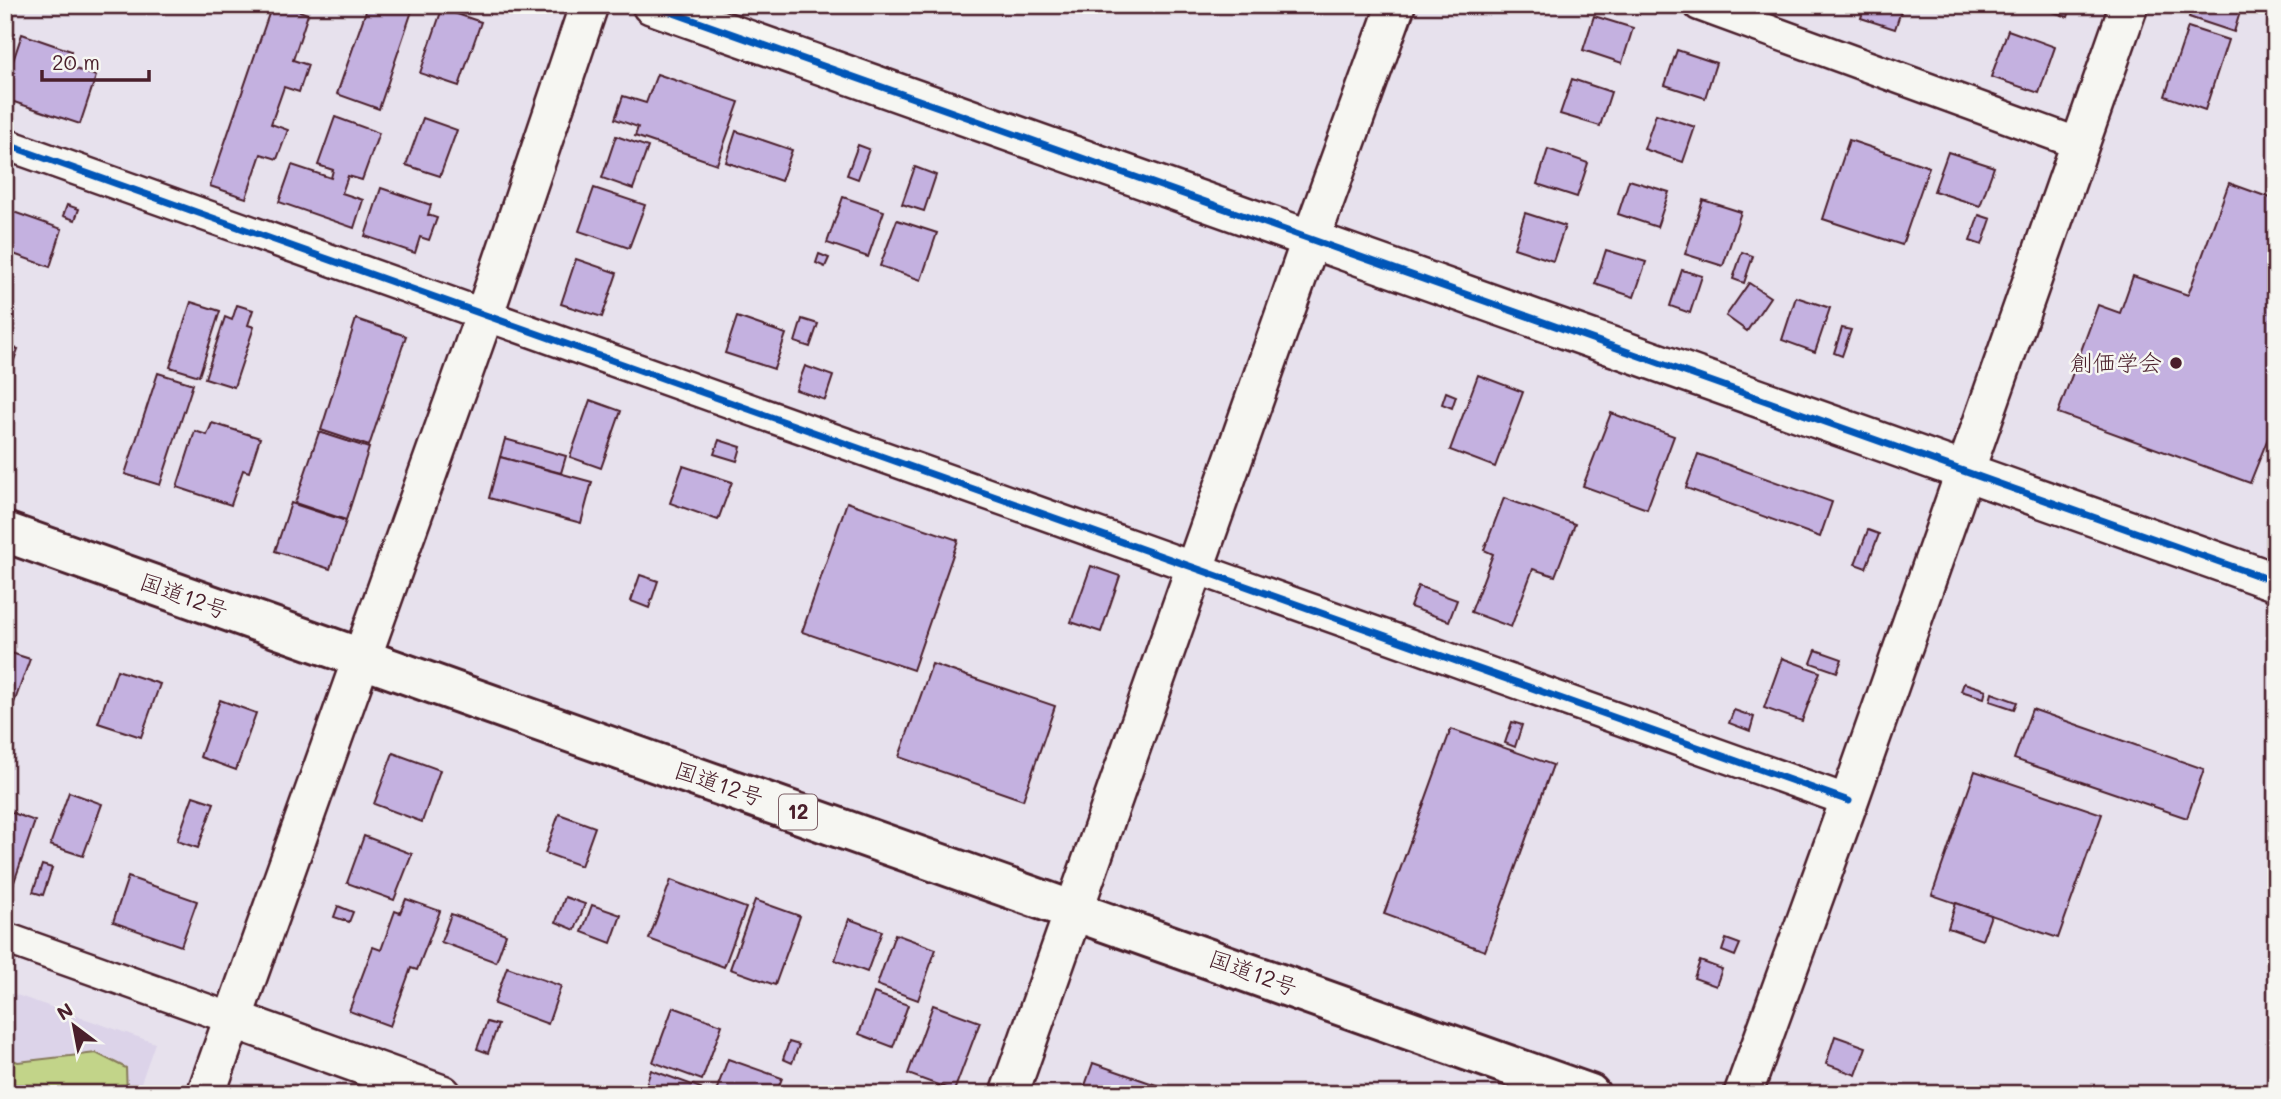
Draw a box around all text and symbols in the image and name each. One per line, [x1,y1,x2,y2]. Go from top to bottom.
scale bar [42,38,149,82]
text: 20 m [52,48,100,75]
place label: 創価学会 [2070,347,2162,377]
marker: 創価学会 [2168,355,2184,371]
street label: 国道12号 [136,565,233,625]
street label: 国道12号 [671,754,768,812]
road number: 12 [779,794,817,830]
street label: 国道12号 [1205,942,1302,1002]
north arrow [38,990,108,1060]
text: N [52,997,77,1026]

